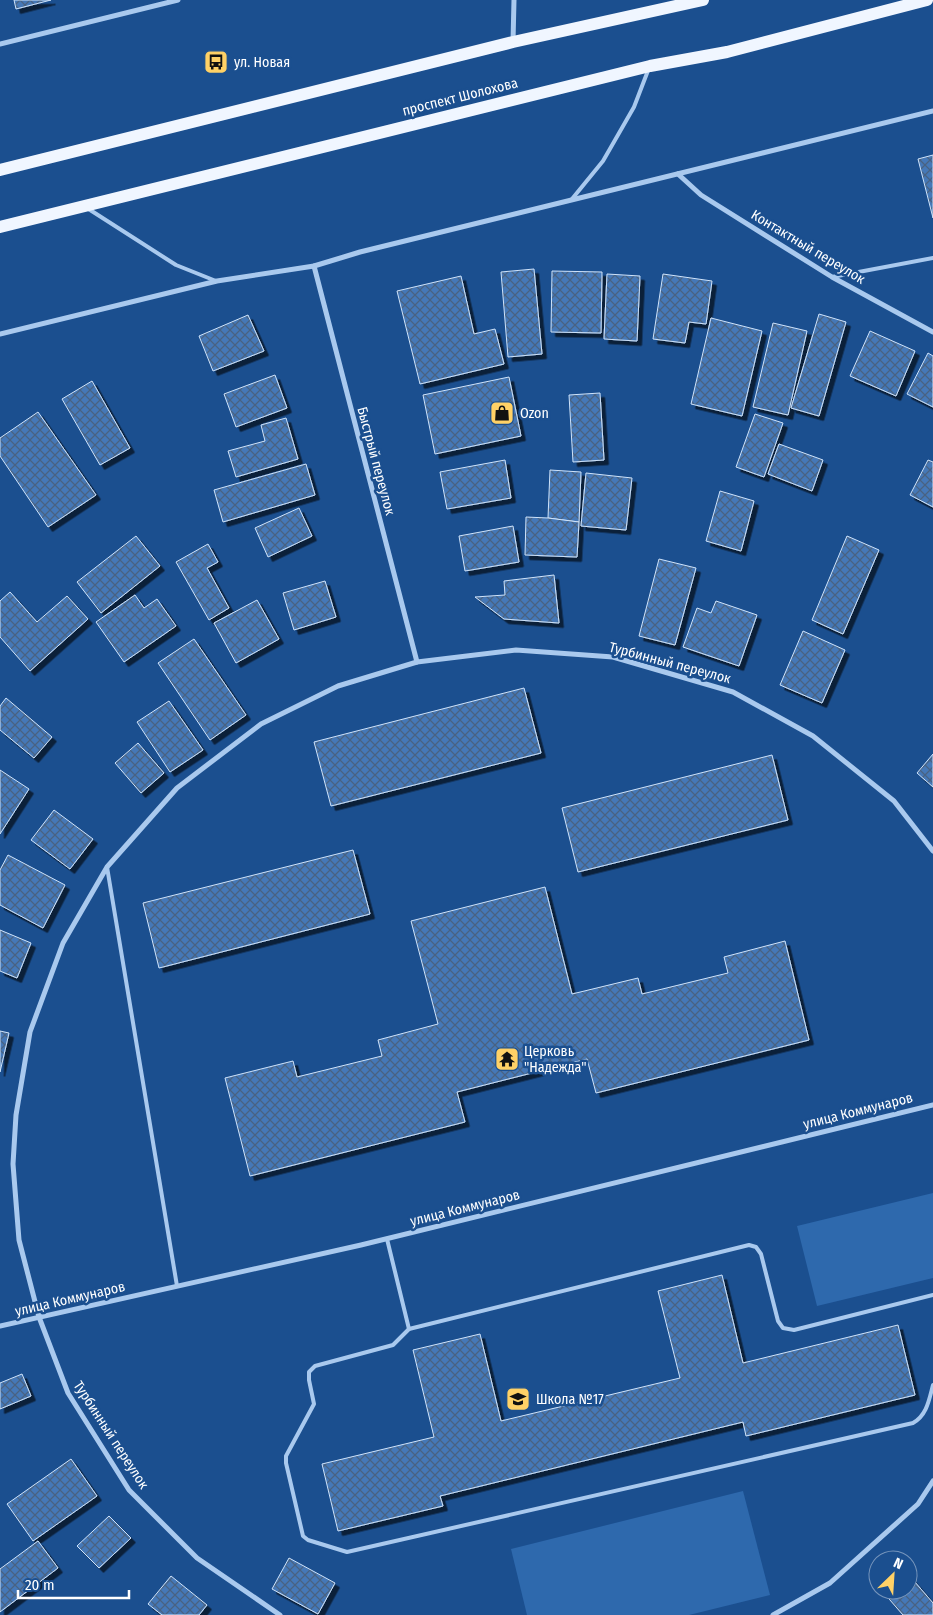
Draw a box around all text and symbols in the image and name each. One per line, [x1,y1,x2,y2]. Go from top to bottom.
bus stop icon: ул. Новая [203,49,229,75]
place label: ул. Новая [234,54,290,71]
street label: проспект Шолохова [400,74,520,120]
street label: Контактный переулок [748,206,868,288]
shop icon: Ozon [489,400,515,426]
street label: Быстрый переулок [353,405,399,518]
place label: Ozon [520,405,549,422]
street label: Турбинный переулок [607,639,733,688]
place label: Церковь "Надежда" [524,1043,586,1076]
temple icon: Церковь "Надежда" [494,1046,520,1072]
street label: улица Коммунаров [801,1089,915,1133]
street label: улица Коммунаров [408,1186,522,1230]
street label: улица Коммунаров [13,1278,127,1320]
street label: Турбинный переулок [70,1378,152,1493]
school or university icon: Школа №17 [505,1386,531,1412]
place label: Школа №17 [536,1391,604,1408]
north arrow [868,1550,918,1600]
text: N [891,1554,906,1573]
scale bar [18,1568,129,1600]
text: 20 m [25,1576,55,1594]

